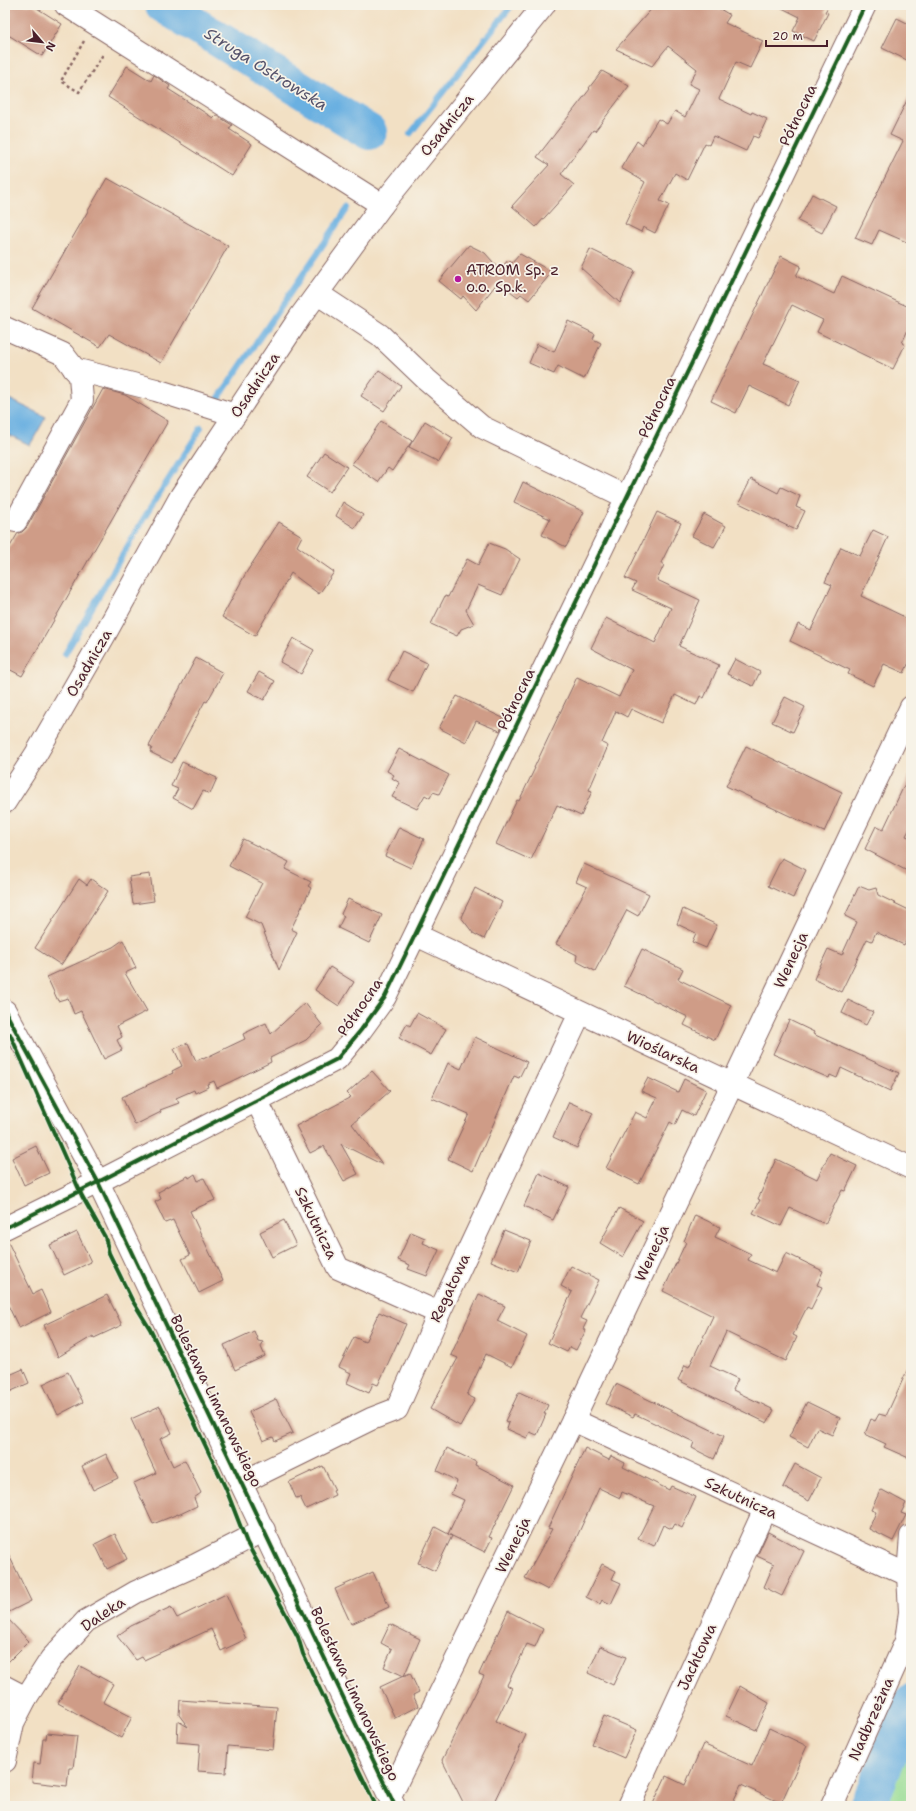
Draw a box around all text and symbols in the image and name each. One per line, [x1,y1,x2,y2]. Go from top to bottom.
north arrow [22,22,62,62]
scale bar [766,22,827,48]
water label: Struga Ostrowska [201,23,331,115]
text: 20 m [772,28,803,44]
text: N [42,39,59,54]
street label: Północna [774,80,822,149]
street label: Osadnicza [416,89,479,160]
place label: ATROM Sp. z o.o. Sp.k. [466,260,559,297]
marker: ATROM Sp. z o.o. Sp.k. [453,274,463,284]
street label: Osadnicza [226,348,285,422]
street label: Północna [633,372,681,441]
street label: Osadnicza [62,625,117,700]
street label: Północna [492,664,540,733]
street label: Wenecja [769,928,813,992]
street label: Północna [333,973,388,1040]
street label: Wioślarska [623,1026,704,1078]
street label: Szkutnicza [290,1184,342,1263]
street label: Wenecja [630,1221,674,1285]
street label: Regatowa [425,1250,475,1326]
street label: Bolesława Limanowskiego [165,1311,267,1491]
street label: Szkutnicza [701,1472,781,1524]
street label: Wenecja [491,1513,535,1576]
street label: Daleka [77,1592,130,1636]
street label: Bolesława Limanowskiego [306,1604,404,1784]
street label: Jachtowa [673,1620,721,1694]
street label: Nadbrzeżna [844,1674,899,1764]

